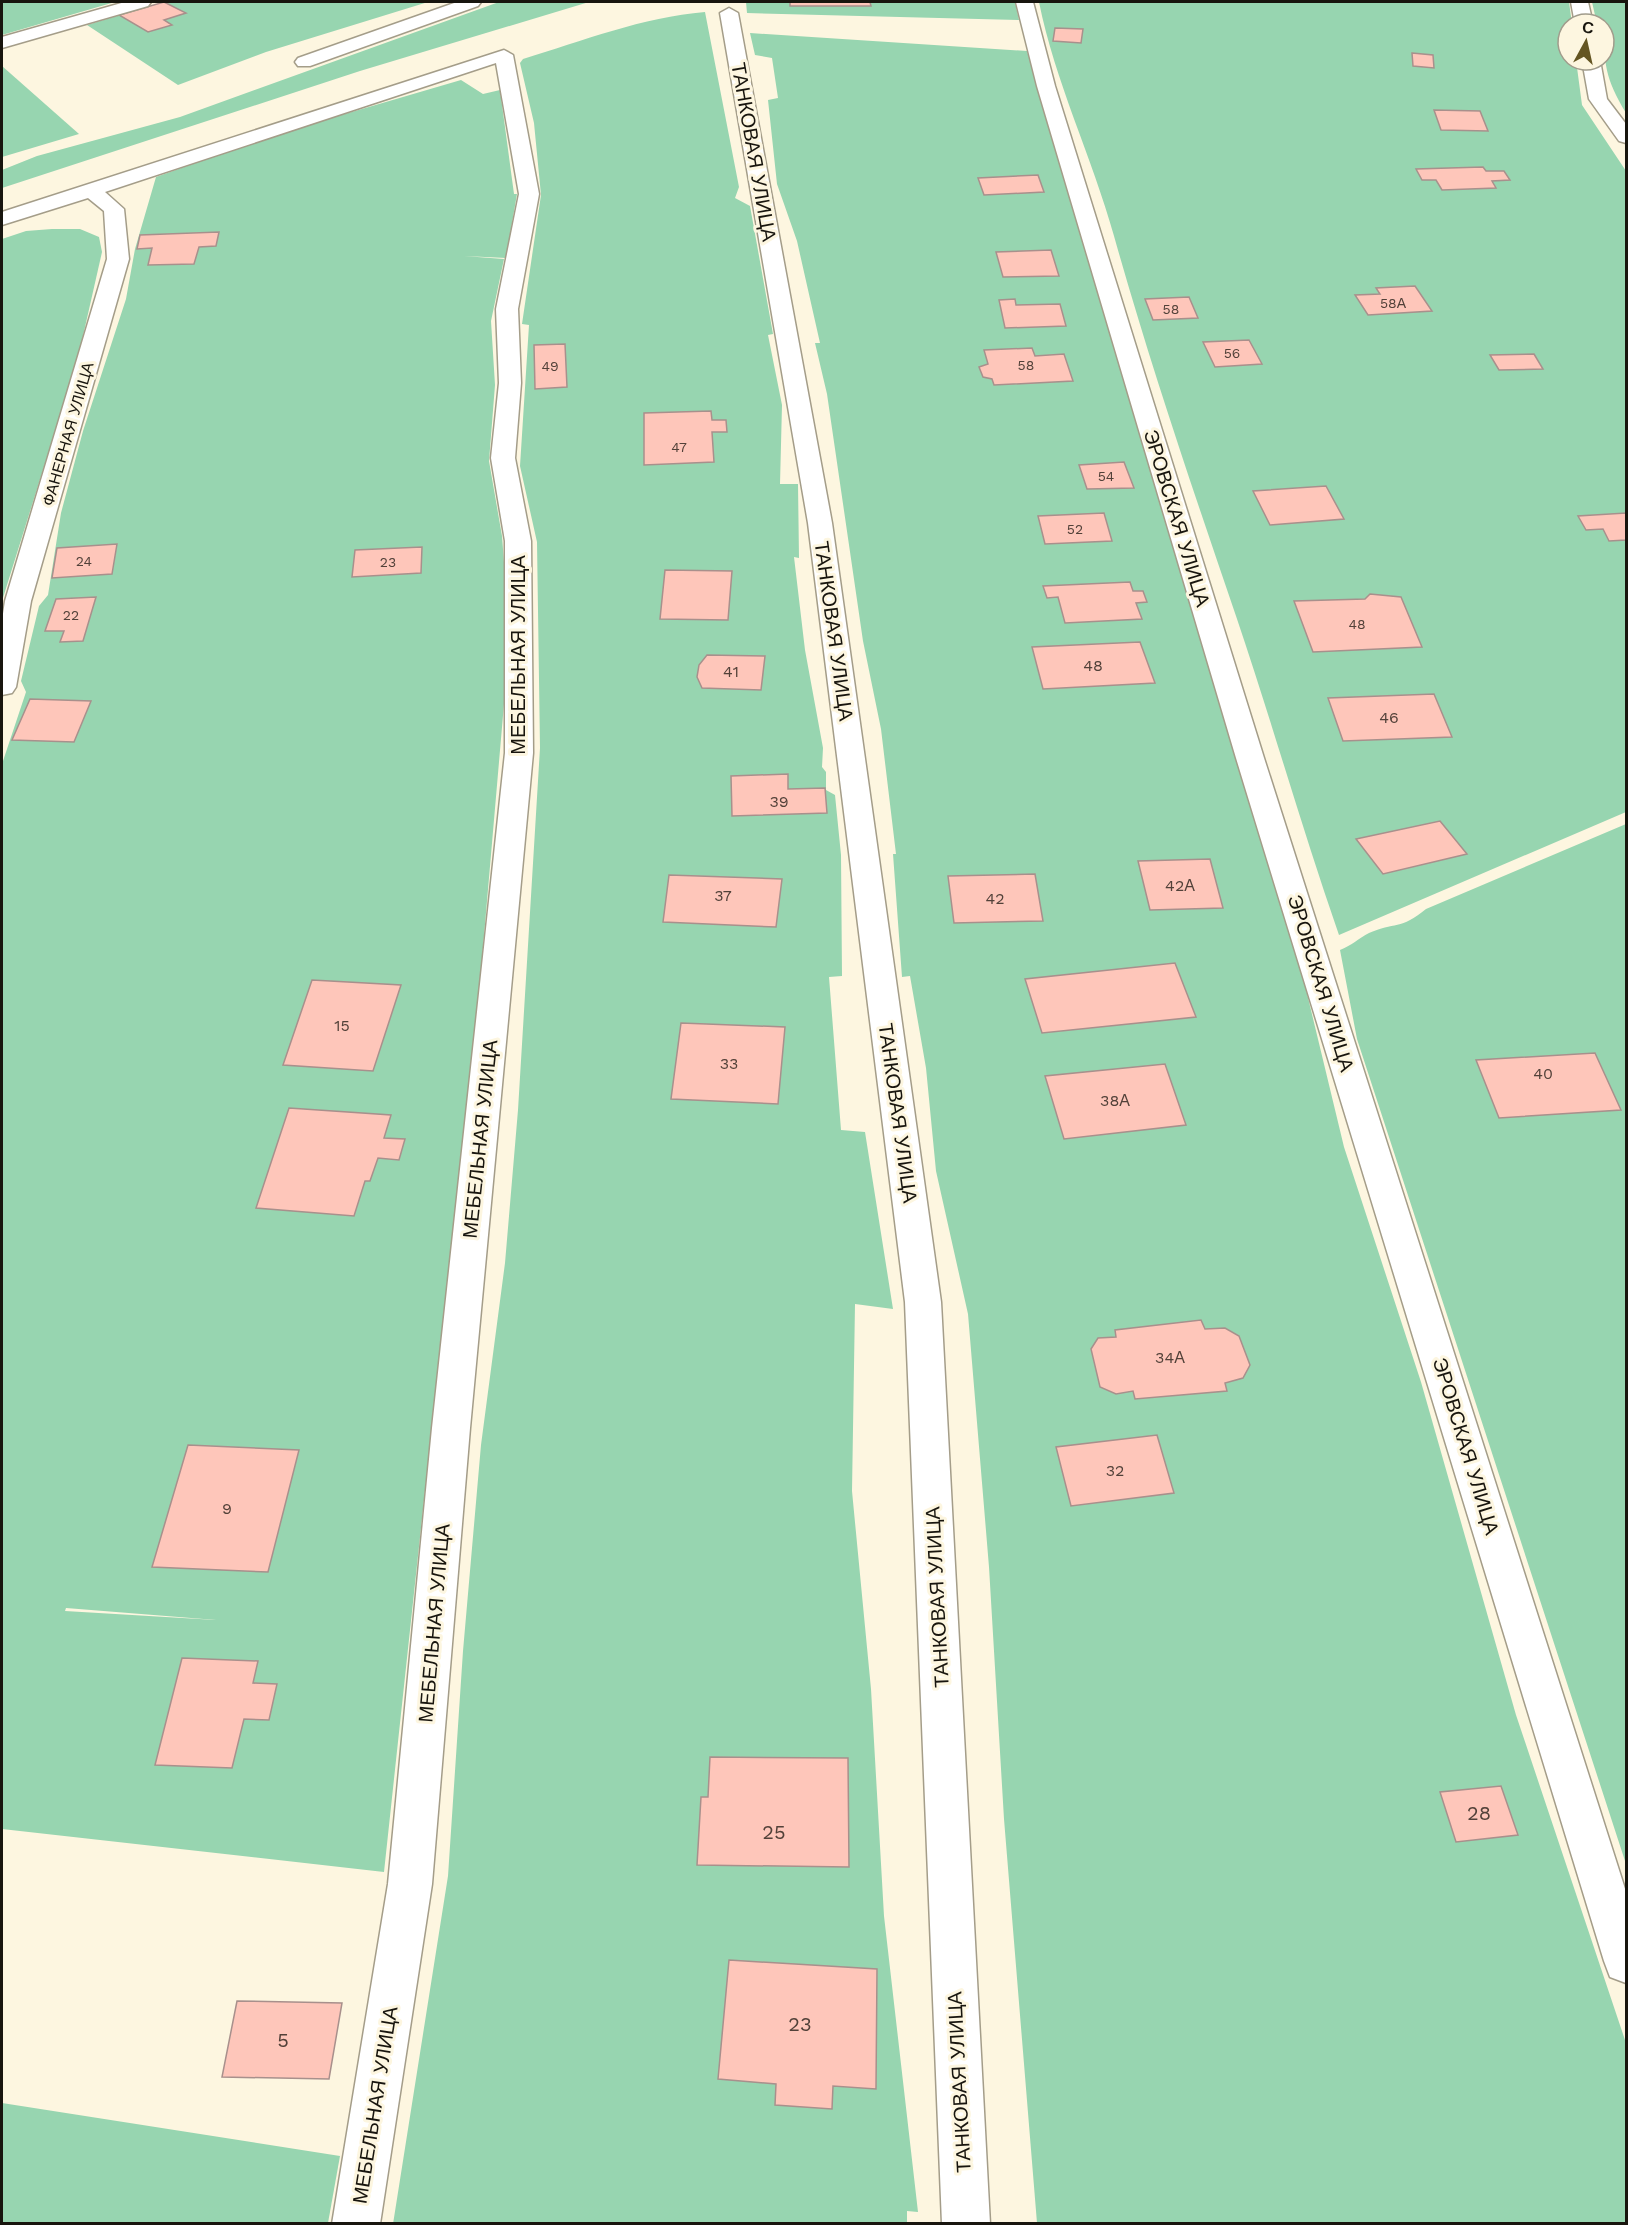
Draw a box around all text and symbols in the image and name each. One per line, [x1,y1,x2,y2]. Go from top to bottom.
north arrow [1556,12,1616,72]
text: С [1581,17,1595,38]
street label: ТАНКОВАЯ УЛИЦА [726,61,782,244]
house number: 58А [1380,295,1407,311]
house number: 58 [1163,301,1179,317]
house number: 56 [1224,345,1240,361]
house number: 58 [1018,357,1034,373]
house number: 49 [541,358,559,374]
street label: ФАНЕРНАЯ УЛИЦА [38,360,98,508]
street label: ЭРОВСКАЯ УЛИЦА [1139,427,1216,610]
house number: 47 [671,439,687,455]
house number: 54 [1098,468,1114,484]
house number: 52 [1067,521,1083,537]
street label: ТАНКОВАЯ УЛИЦА [810,540,859,723]
house number: 24 [76,553,92,569]
house number: 23 [380,554,396,570]
street label: МЕБЕЛЬНАЯ УЛИЦА [506,555,530,755]
house number: 22 [63,607,79,623]
house number: 48 [1348,616,1366,632]
house number: 48 [1083,656,1103,675]
house number: 41 [723,662,739,681]
house number: 46 [1379,708,1399,727]
house number: 39 [769,792,789,811]
house number: 42А [1165,876,1195,895]
house number: 37 [714,886,732,905]
house number: 42 [985,889,1005,908]
street label: ЭРОВСКАЯ УЛИЦА [1283,892,1360,1075]
house number: 15 [334,1016,350,1035]
street label: ТАНКОВАЯ УЛИЦА [874,1022,923,1205]
street label: МЕБЕЛЬНАЯ УЛИЦА [458,1038,502,1239]
house number: 33 [720,1054,738,1073]
house number: 40 [1533,1064,1553,1083]
house number: 38А [1100,1091,1130,1110]
house number: 34А [1155,1348,1185,1367]
street label: ЭРОВСКАЯ УЛИЦА [1428,1355,1505,1538]
house number: 32 [1106,1461,1124,1480]
house number: 9 [222,1499,232,1518]
street label: ТАНКОВАЯ УЛИЦА [920,1505,954,1688]
street label: МЕБЕЛЬНАЯ УЛИЦА [413,1522,455,1723]
house number: 28 [1467,1801,1491,1825]
house number: 25 [762,1820,786,1844]
street label: ТАНКОВАЯ УЛИЦА [942,1990,976,2173]
street label: МЕБЕЛЬНАЯ УЛИЦА [348,2004,403,2205]
house number: 23 [788,2012,812,2036]
house number: 5 [277,2028,289,2052]

